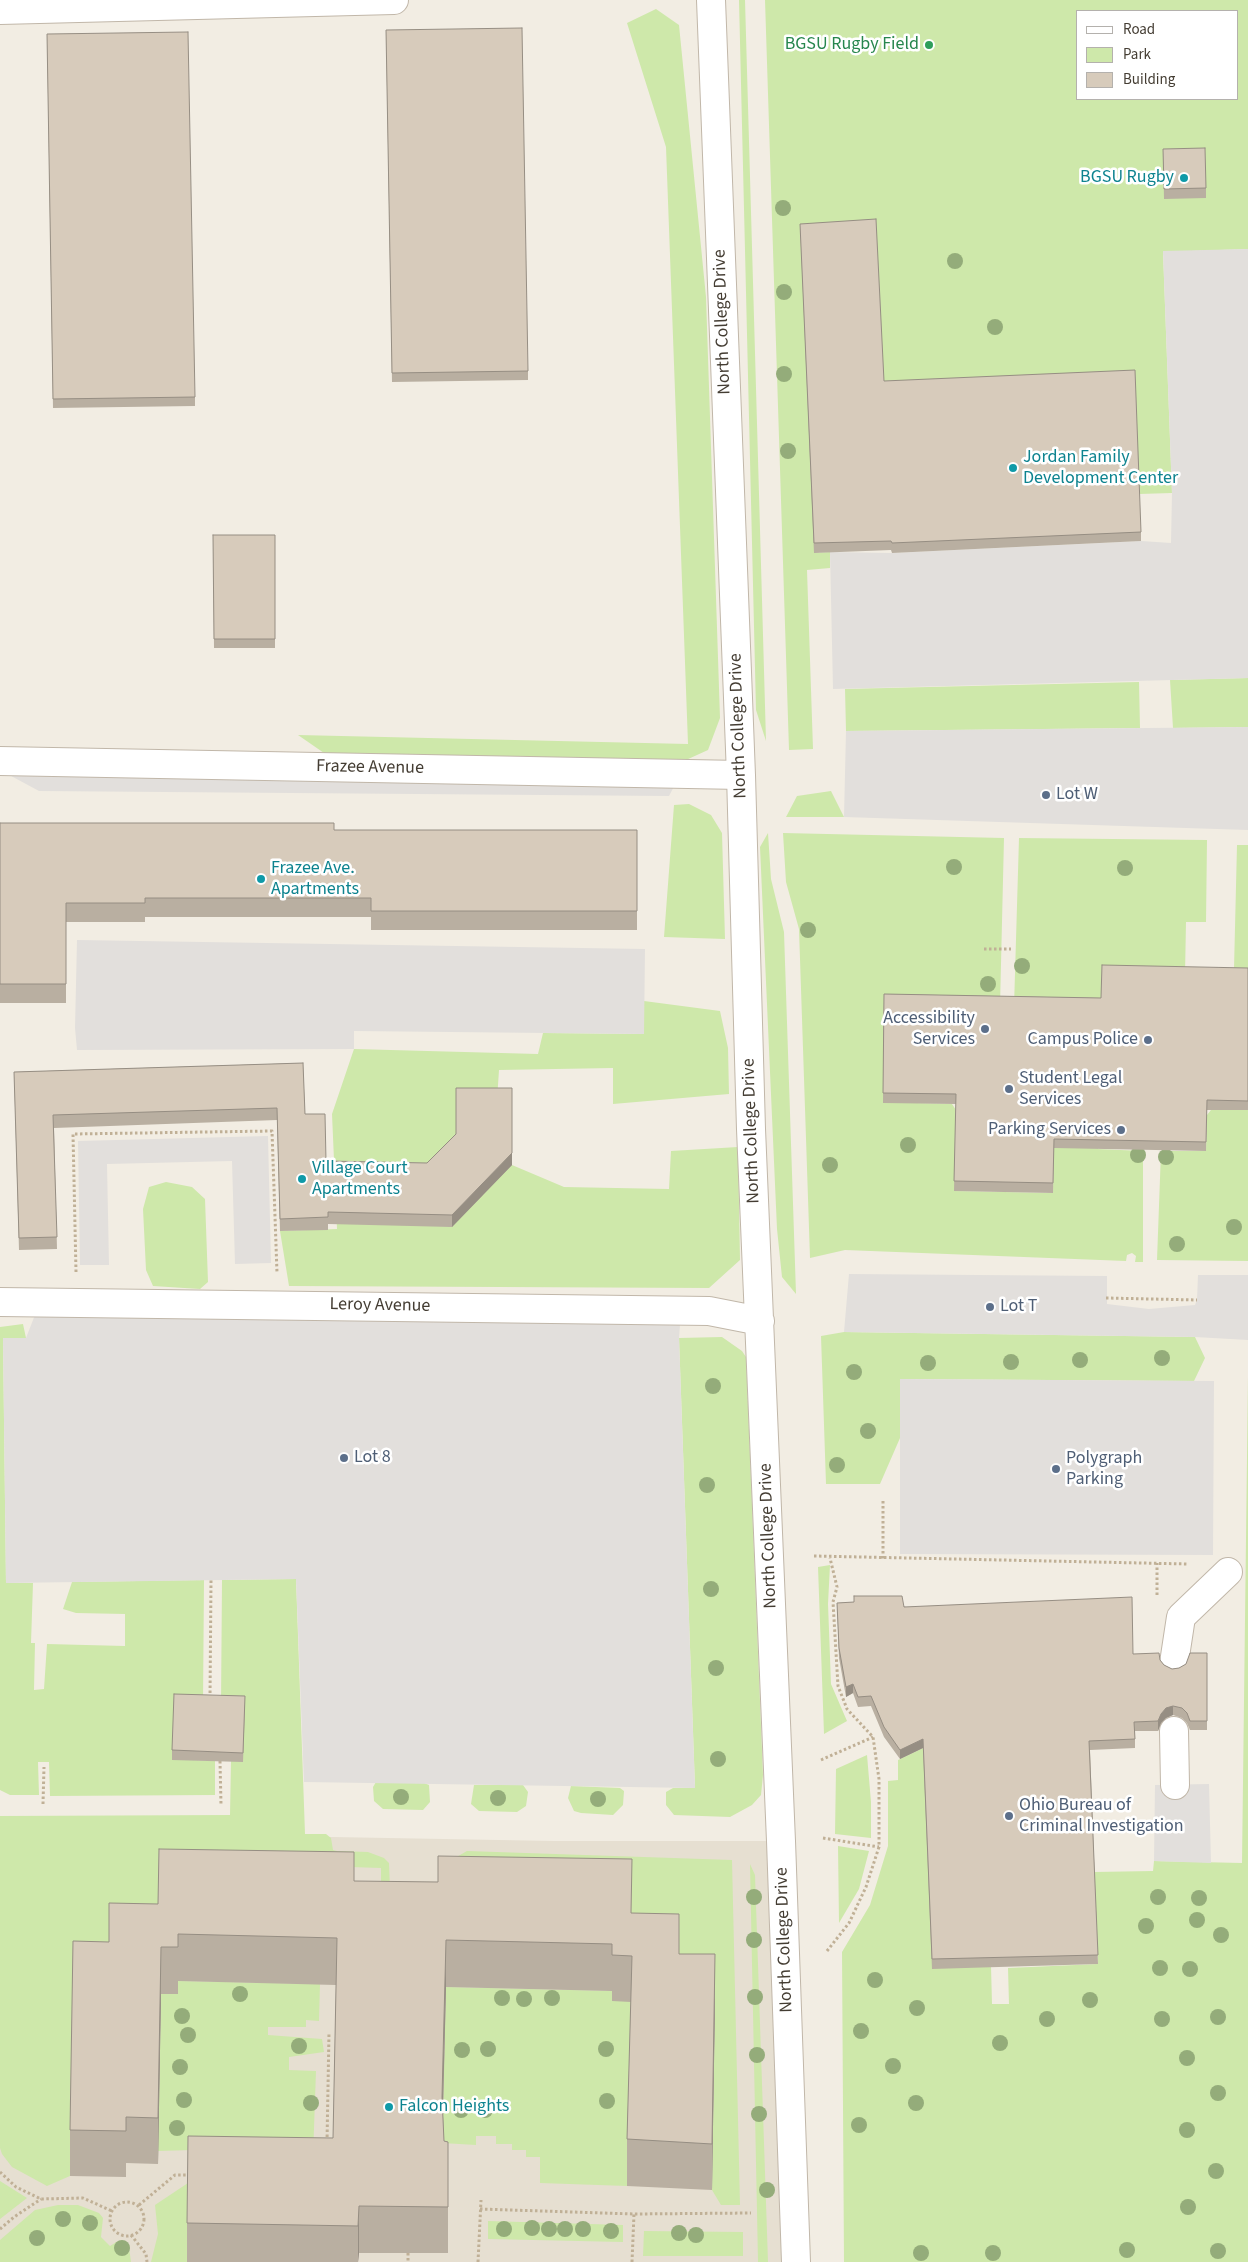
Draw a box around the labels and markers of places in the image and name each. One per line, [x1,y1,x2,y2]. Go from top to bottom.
place label: BGSU Rugby Field [785,34,919,56]
marker: BGSU Rugby Field [923,39,935,51]
place label: BGSU Rugby [1080,167,1174,189]
marker: BGSU Rugby [1178,172,1190,184]
place label: Jordan Family Development Center [1023,447,1178,489]
marker: Jordan Family Development Center [1007,462,1019,474]
place label: Lot W [1056,784,1098,806]
marker: Lot W [1040,789,1052,801]
place label: Frazee Ave. Apartments [271,858,359,901]
marker: Frazee Ave. Apartments [255,873,267,885]
place label: Accessibility Services [883,1008,975,1050]
marker: Accessibility Services [979,1023,991,1035]
place label: Campus Police [1028,1029,1138,1051]
marker: Campus Police [1142,1034,1154,1046]
place label: Student Legal Services [1019,1068,1122,1110]
marker: Student Legal Services [1003,1083,1015,1095]
place label: Parking Services [988,1119,1111,1141]
marker: Parking Services [1115,1124,1127,1136]
place label: Village Court Apartments [312,1158,407,1200]
marker: Village Court Apartments [296,1173,308,1185]
place label: Lot T [1000,1296,1037,1318]
marker: Lot T [984,1301,996,1313]
place label: Lot 8 [354,1447,391,1469]
place label: Polygraph Parking [1066,1448,1142,1490]
marker: Lot 8 [338,1452,350,1464]
marker: Polygraph Parking [1050,1463,1062,1475]
place label: Ohio Bureau of Criminal Investigation [1019,1795,1184,1838]
marker: Ohio Bureau of Criminal Investigation [1003,1810,1015,1822]
place label: Falcon Heights [399,2096,509,2118]
marker: Falcon Heights [383,2101,395,2113]

